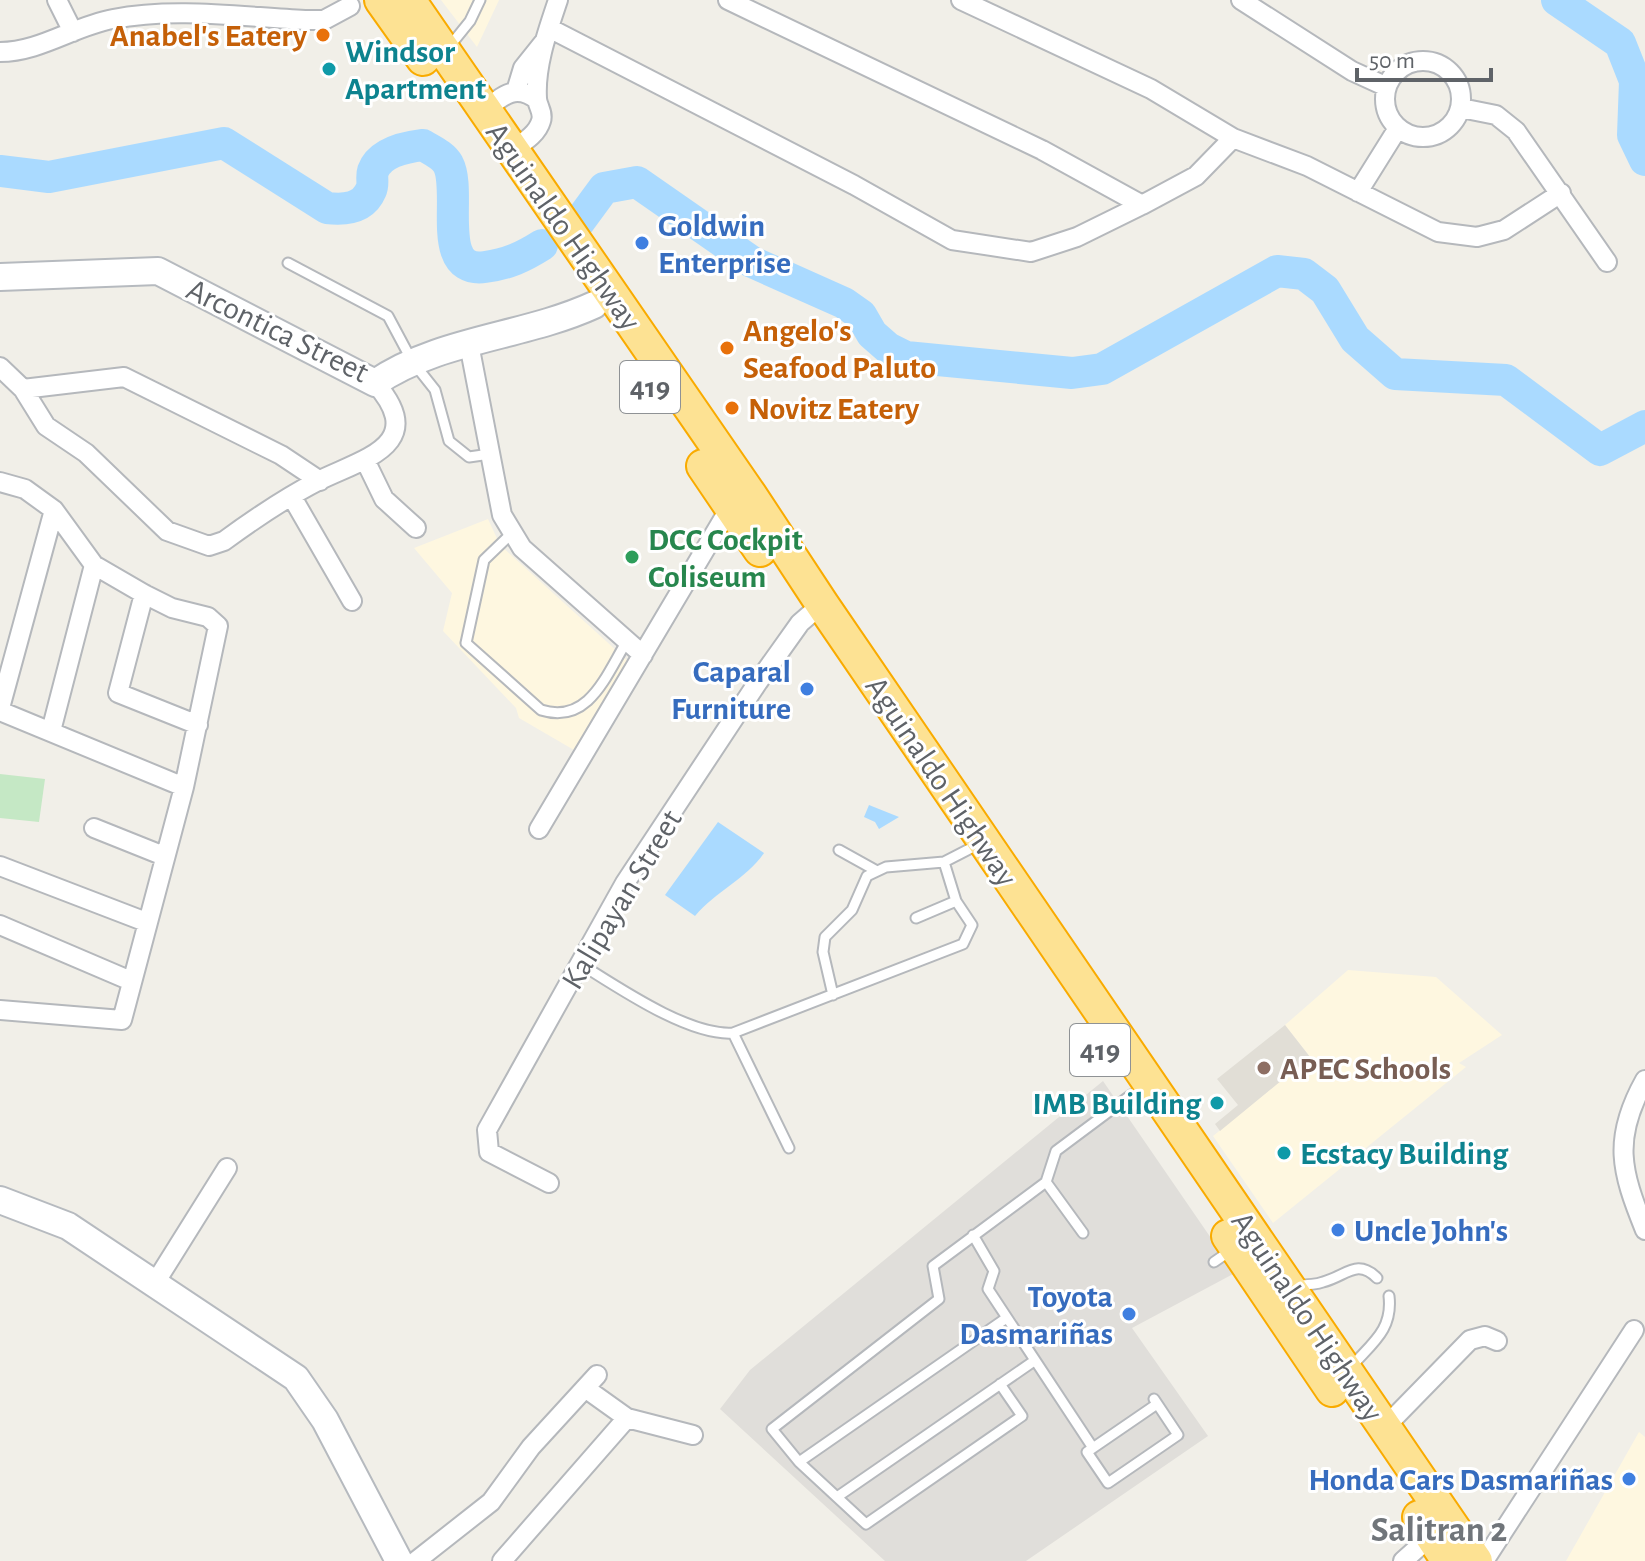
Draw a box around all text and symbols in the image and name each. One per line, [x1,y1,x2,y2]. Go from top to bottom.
place label: Anabel's Eatery [110,20,308,52]
marker: Anabel's Eatery [314,26,332,44]
scale bar [1357,32,1491,82]
place label: Windsor Apartment [345,36,486,105]
text: 50 m [1369,49,1415,73]
marker: Windsor Apartment [320,60,338,78]
street label: Aguinaldo Highway [480,117,647,336]
place label: Goldwin Enterprise [658,210,791,279]
marker: Goldwin Enterprise [633,234,651,252]
street label: Arcontica Street [182,273,374,389]
place label: Angelo's Seafood Paluto [743,315,936,384]
marker: Angelo's Seafood Paluto [718,339,736,357]
road number: 419 [620,361,680,413]
place label: Novitz Eatery [748,393,920,425]
marker: Novitz Eatery [723,399,741,417]
place label: DCC Cockpit Coliseum [648,524,803,593]
marker: DCC Cockpit Coliseum [623,548,641,566]
place label: Caparal Furniture [671,656,791,725]
street label: Aguinaldo Highway [859,671,1023,892]
marker: Caparal Furniture [798,680,816,698]
street label: Kalipayan Street [556,804,688,995]
road number: 419 [1070,1024,1130,1076]
place label: APEC Schools [1280,1053,1451,1085]
marker: APEC Schools [1255,1059,1273,1077]
place label: IMB Building [1033,1088,1202,1120]
marker: IMB Building [1208,1094,1226,1112]
place label: Ecstacy Building [1300,1138,1509,1170]
marker: Ecstacy Building [1275,1144,1293,1162]
street label: Aguinaldo Highway [1225,1206,1389,1427]
place label: Uncle John's [1354,1215,1508,1247]
marker: Uncle John's [1329,1221,1347,1239]
place label: Toyota Dasmariñas [959,1281,1113,1350]
marker: Toyota Dasmariñas [1120,1305,1138,1323]
place label: Honda Cars Dasmariñas [1308,1464,1613,1496]
marker: Honda Cars Dasmariñas [1620,1470,1638,1488]
district label: Salitran 2 [1371,1512,1507,1548]

